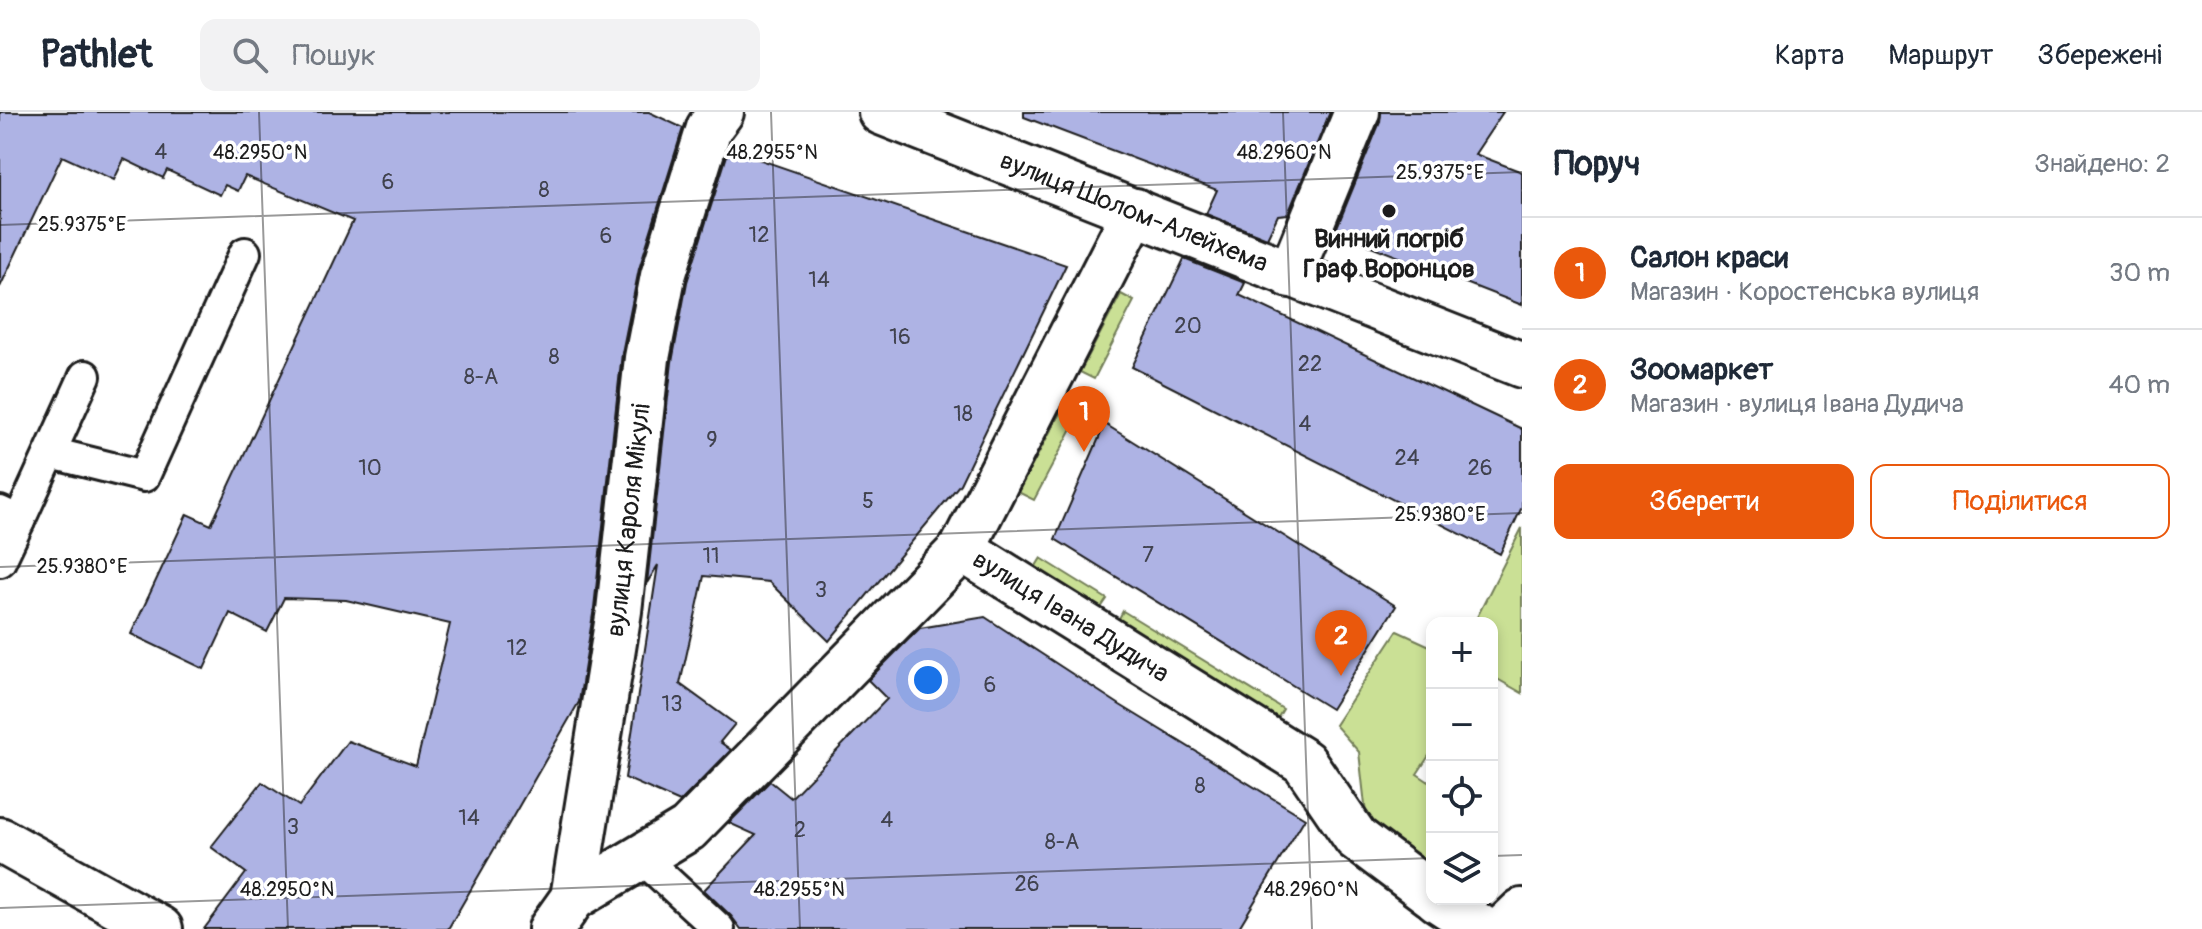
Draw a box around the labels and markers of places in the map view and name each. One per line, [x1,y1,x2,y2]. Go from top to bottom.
marker: Винний погріб Граф Воронцов [1380,202,1398,220]
place label: Винний погріб Граф Воронцов [1303,223,1475,285]
pin: 1 [1058,386,1110,452]
pin: 2 [1315,610,1367,676]

